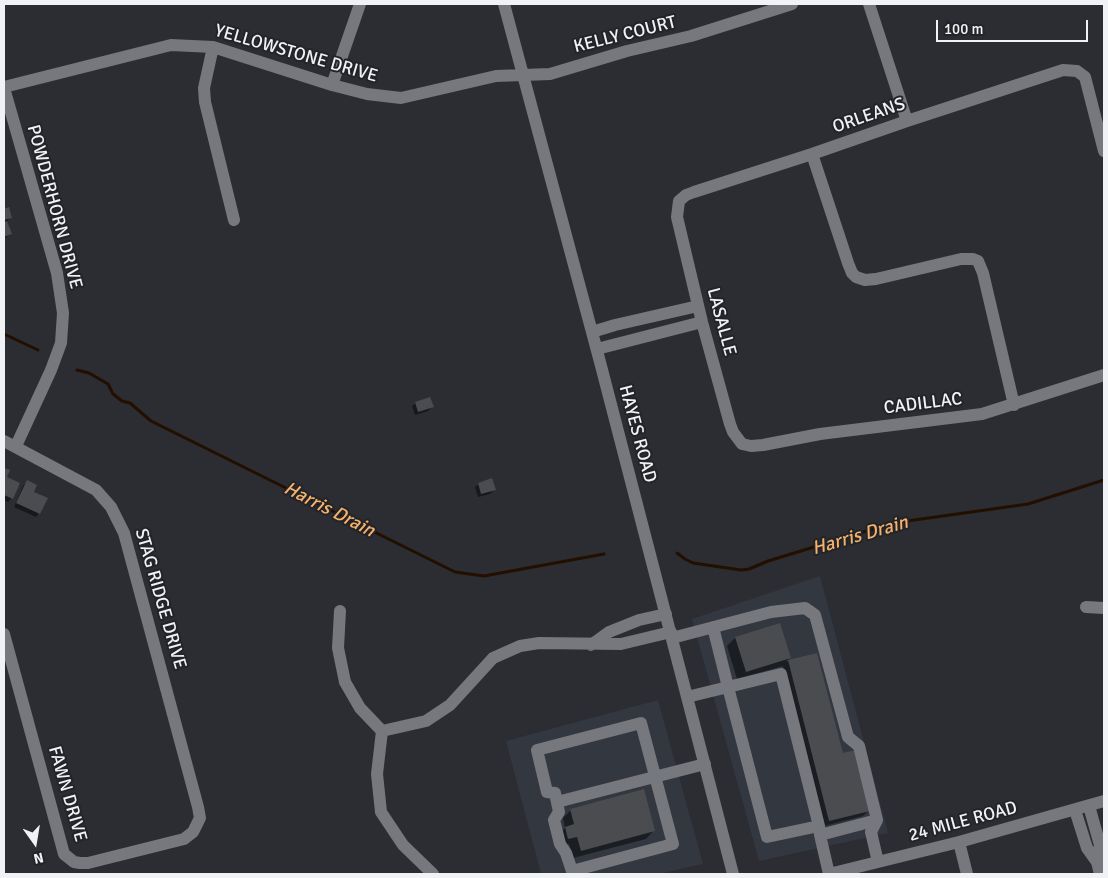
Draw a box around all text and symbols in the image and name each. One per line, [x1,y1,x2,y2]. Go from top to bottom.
scale bar [938,10,1090,42]
street label: KELLY COURT [572,12,678,58]
street label: YELLOWSTONE DRIVE [212,20,380,88]
text: 100 m [944,20,984,38]
street label: ORLEANS [830,94,908,138]
street label: POWDERHORN DRIVE [22,122,86,292]
street label: LASALLE [702,285,740,359]
street label: HAYES ROAD [614,383,660,485]
street label: CADILLAC [883,388,963,420]
water label: Harris Drain [280,477,378,543]
water label: Harris Drain [809,511,911,561]
street label: STAG RIDGE DRIVE [130,526,190,672]
street label: FAWN DRIVE [43,744,91,844]
street label: 24 MILE ROAD [906,797,1020,847]
north arrow [10,818,60,868]
text: N [32,849,45,867]

